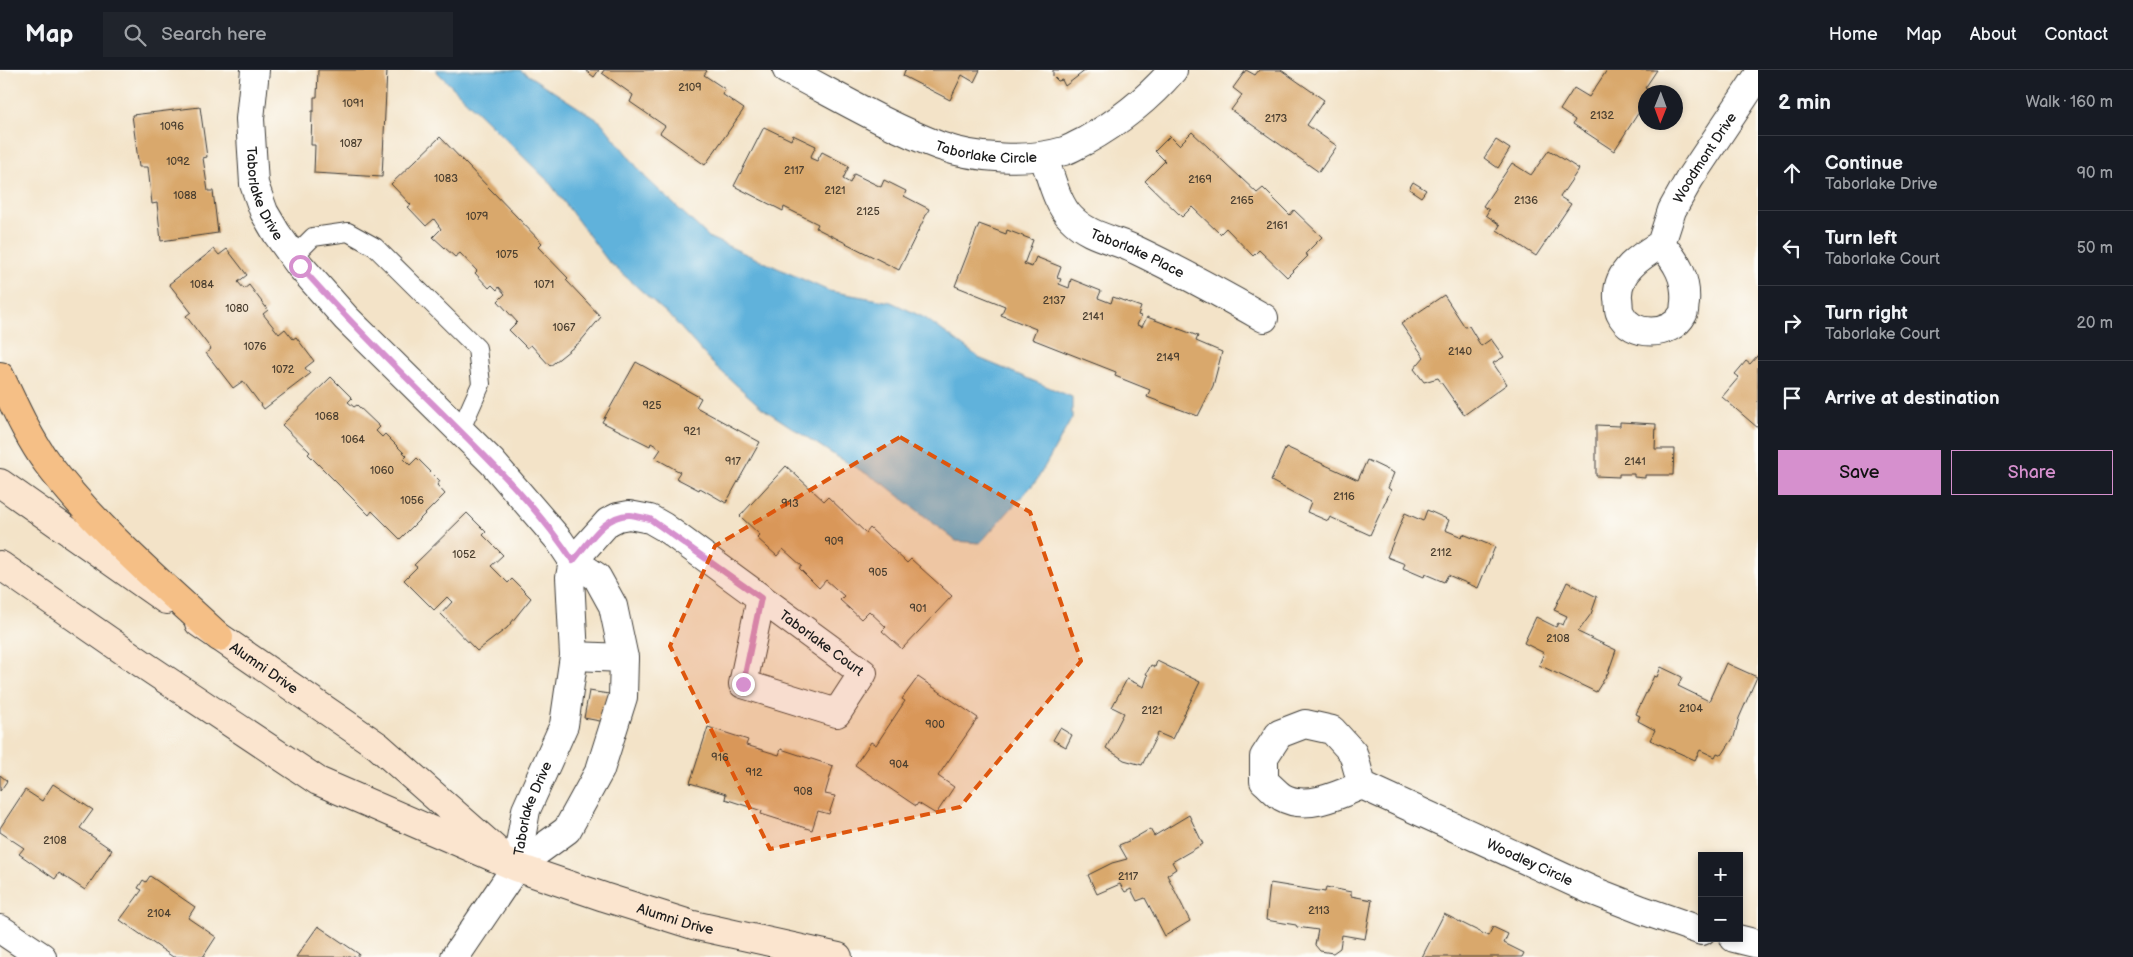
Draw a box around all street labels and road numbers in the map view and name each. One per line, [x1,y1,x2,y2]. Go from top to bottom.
street label: Woodmont Drive [1670,109,1740,206]
street label: Taborlake Circle [933,137,1038,167]
street label: Taborlake Drive [243,146,287,244]
street label: Taborlake Place [1088,225,1187,282]
street label: Taborlake Court [776,607,868,680]
street label: Alumni Drive [226,639,301,698]
street label: Taborlake Drive [510,759,556,857]
street label: Woodley Circle [1484,835,1576,890]
street label: Alumni Drive [635,900,715,938]

